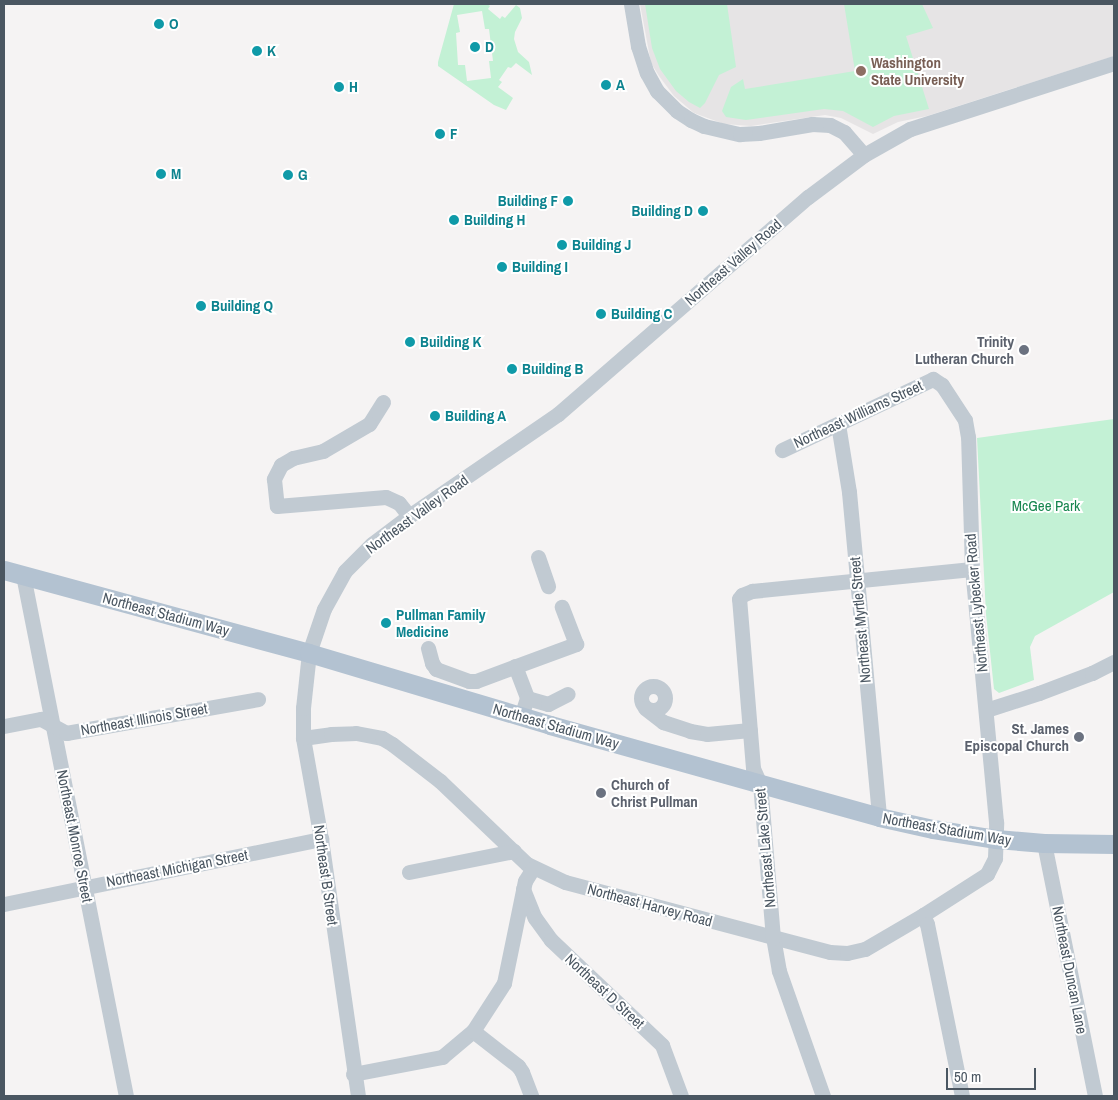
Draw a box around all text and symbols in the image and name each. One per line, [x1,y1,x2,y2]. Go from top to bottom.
place label: O [169,15,179,33]
marker: O [153,18,165,30]
place label: D [485,38,494,56]
marker: D [469,41,481,53]
place label: K [267,42,276,60]
marker: K [251,45,263,57]
place label: Washington State University [871,53,964,88]
marker: Washington State University [855,65,867,77]
place label: A [616,76,625,94]
place label: H [349,78,358,96]
marker: A [600,79,612,91]
marker: H [333,81,345,93]
place label: F [450,125,458,143]
marker: F [434,128,446,140]
place label: M [171,165,181,183]
place label: G [298,166,308,184]
marker: M [155,168,167,180]
marker: G [282,169,294,181]
place label: Building F [498,192,558,210]
marker: Building F [562,195,574,207]
place label: Building D [632,202,693,220]
marker: Building D [697,205,709,217]
place label: Building H [464,211,525,229]
marker: Building H [448,214,460,226]
street label: Northeast Valley Road [681,215,785,309]
place label: Building J [572,236,631,254]
marker: Building J [556,239,568,251]
place label: Building I [512,258,568,276]
marker: Building I [496,261,508,273]
place label: Building Q [211,297,273,315]
marker: Building Q [195,300,207,312]
place label: Building C [611,305,672,323]
marker: Building C [595,308,607,320]
place label: Trinity Lutheran Church [915,332,1014,367]
place label: Building K [420,333,481,351]
marker: Building K [404,336,416,348]
marker: Trinity Lutheran Church [1018,344,1030,356]
place label: Building B [522,360,583,378]
marker: Building B [506,363,518,375]
street label: Northeast Williams Street [791,376,925,452]
place label: Building A [445,407,506,425]
marker: Building A [429,410,441,422]
street label: Northeast Valley Road [362,471,472,557]
park label: McGee Park [1012,497,1080,515]
street label: Northeast Lybecker Road [961,533,991,673]
street label: Northeast Myrtle Street [846,556,874,684]
street label: Northeast Stadium Way [101,588,231,640]
place label: Pullman Family Medicine [396,605,486,640]
marker: Pullman Family Medicine [380,617,392,629]
street label: Northeast Illinois Street [79,699,209,739]
street label: Northeast Stadium Way [491,699,621,753]
place label: St. James Episcopal Church [964,719,1069,754]
marker: St. James Episcopal Church [1073,731,1085,743]
street label: Northeast Monroe Street [53,768,97,904]
place label: Church of Christ Pullman [611,775,698,810]
marker: Church of Christ Pullman [595,787,607,799]
street label: Northeast Lake Street [751,788,779,908]
street label: Northeast Stadium Way [881,809,1013,849]
street label: Northeast B Street [310,824,342,926]
street label: Northeast Michigan Street [105,845,249,891]
street label: Northeast Harvey Road [586,880,714,930]
street label: Northeast Duncan Lane [1049,905,1091,1035]
street label: Northeast D Street [562,950,648,1032]
scale bar [948,1058,1038,1090]
text: 50 m [954,1066,981,1087]

